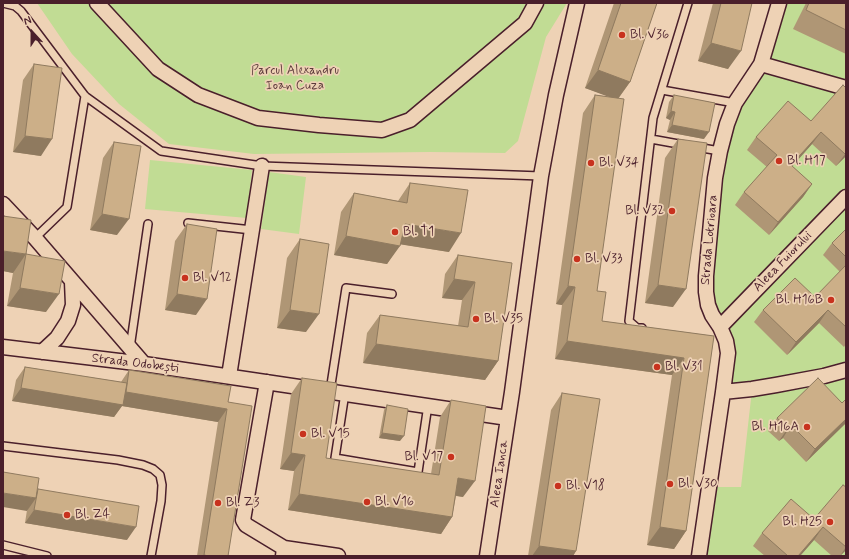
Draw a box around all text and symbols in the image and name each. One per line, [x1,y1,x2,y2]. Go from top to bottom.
north arrow [12,12,52,52]
text: N [22,13,34,29]
place label: Bl. V36 [630,27,669,43]
marker: Bl. V36 [617,30,627,40]
park label: Parcul Alexandru Ioan Cuza [251,63,339,94]
place label: Bl. H17 [787,153,825,169]
place label: Bl. V34 [599,155,639,171]
marker: Bl. H17 [774,156,784,166]
marker: Bl. V34 [586,158,596,168]
street label: Strada Lotrioara [698,194,722,286]
place label: Bl. V32 [625,203,664,219]
marker: Bl. V32 [667,206,677,216]
place label: Bl. T1 [403,224,434,240]
marker: Bl. T1 [390,227,400,237]
street label: Aleea Fuiorului [750,229,816,295]
place label: Bl. V33 [585,251,622,267]
marker: Bl. V33 [572,254,582,264]
place label: Bl. V12 [193,270,232,286]
marker: Bl. V12 [180,273,190,283]
place label: Bl. H16B [776,292,823,308]
marker: Bl. H16B [826,295,836,305]
place label: Bl. V35 [484,311,523,327]
marker: Bl. V35 [471,314,481,324]
street label: Strada Odobești [91,351,179,377]
place label: Bl. V31 [665,359,703,375]
marker: Bl. V31 [652,362,662,372]
place label: Bl. H16A [751,419,799,435]
marker: Bl. H16A [802,422,812,432]
place label: Bl. V15 [311,426,350,442]
marker: Bl. V15 [298,429,308,439]
street label: Aleea Ianca [488,439,512,509]
place label: Bl. V17 [405,449,443,465]
marker: Bl. V17 [446,452,456,462]
place label: Bl. V30 [678,476,717,492]
place label: Bl. V18 [566,478,605,494]
marker: Bl. V30 [665,479,675,489]
marker: Bl. V18 [553,481,563,491]
place label: Bl. V16 [375,494,414,510]
place label: Bl. Z3 [226,495,259,511]
marker: Bl. V16 [362,497,372,507]
marker: Bl. Z3 [213,498,223,508]
place label: Bl. Z4 [75,507,110,523]
marker: Bl. Z4 [62,510,72,520]
place label: Bl. H25 [783,514,822,530]
marker: Bl. H25 [825,517,835,527]

